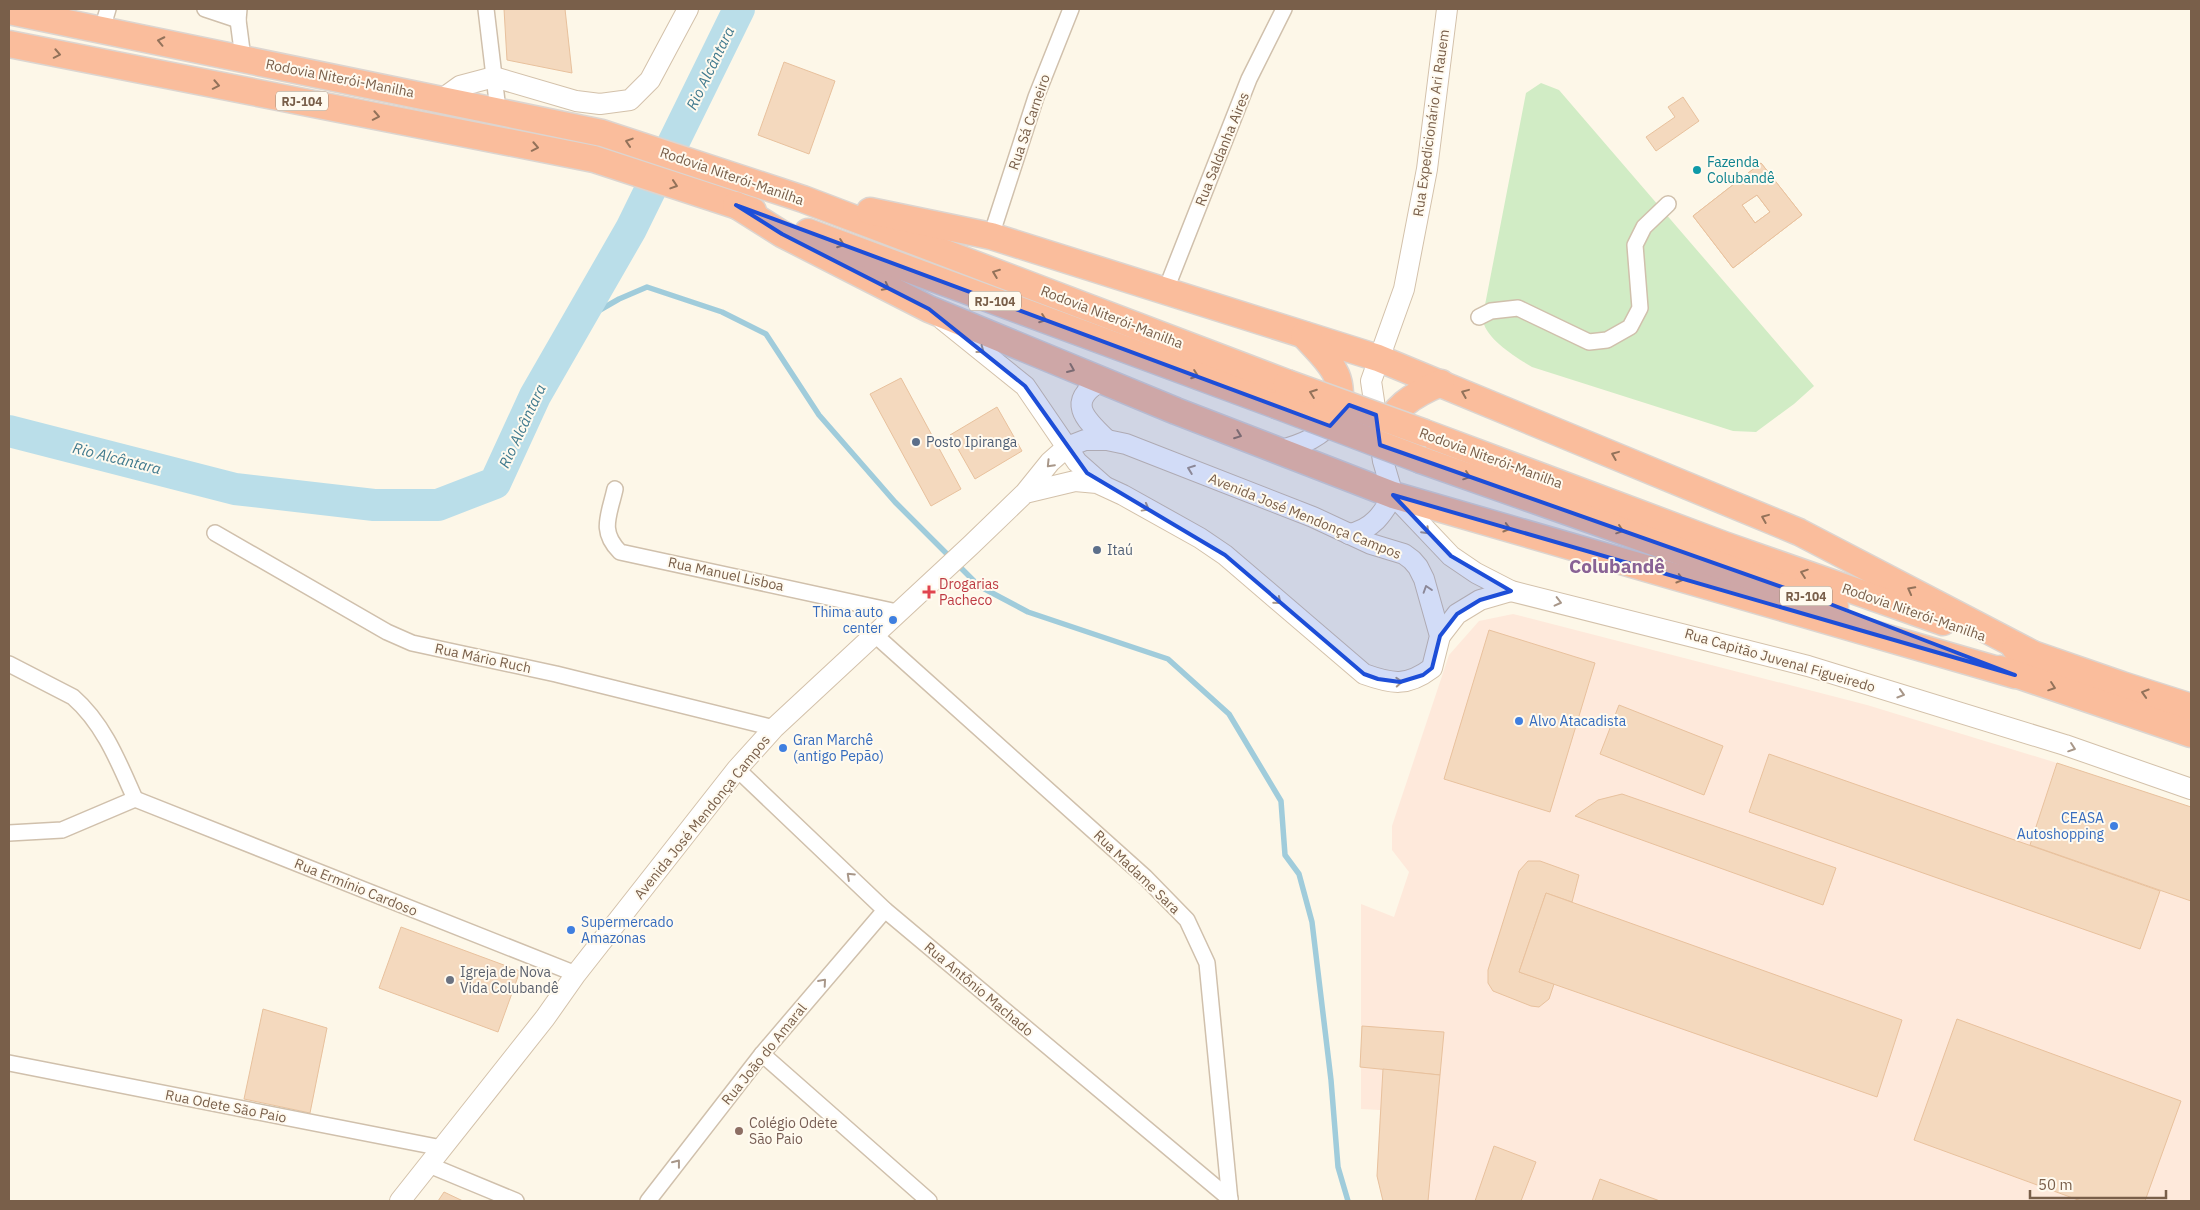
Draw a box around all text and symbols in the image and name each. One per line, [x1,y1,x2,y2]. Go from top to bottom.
water label: Rio Alcântara [682,23,738,113]
street label: Rua Expedicionário Ari Rauem [1409,28,1453,218]
one-way arrow [156,36,165,47]
one-way arrow [52,48,61,58]
street label: Rodovia Niterói-Manilha [264,55,416,101]
street label: Rua Sá Carneiro [1004,72,1054,172]
one-way arrow [212,79,220,89]
street label: Rua Saldanha Aires [1191,89,1253,209]
road number: RJ-104 [276,92,328,110]
one-way arrow [371,110,380,121]
one-way arrow [626,138,634,148]
one-way arrow [531,141,539,152]
street label: Rodovia Niterói-Manilha [658,143,807,209]
place label: Fazenda Colubandê [1707,153,1775,187]
marker: Fazenda Colubandê [1691,164,1703,176]
one-way arrow [669,179,678,189]
one-way arrow [836,238,845,248]
one-way arrow [992,269,1001,279]
one-way arrow [881,281,890,291]
street label: Rodovia Niterói-Manilha [1038,282,1186,353]
road number: RJ-104 [969,292,1021,310]
one-way arrow [1038,313,1047,323]
one-way arrow [975,345,984,353]
one-way arrow [1066,362,1075,373]
one-way arrow [1190,369,1199,379]
water label: Rio Alcântara [494,381,550,471]
one-way arrow [1310,389,1318,399]
one-way arrow [1461,389,1470,400]
street label: Rodovia Niterói-Manilha [1417,424,1566,492]
one-way arrow [1233,429,1242,439]
place label: Posto Ipiranga [926,433,1018,451]
marker: Posto Ipiranga [910,436,922,448]
water label: Rio Alcântara [71,438,163,478]
one-way arrow [1611,451,1620,462]
one-way arrow [1046,458,1055,467]
one-way arrow [1187,465,1196,476]
street label: Avenida José Mendonça Campos [1206,469,1404,563]
one-way arrow [1462,470,1470,480]
one-way arrow [1141,502,1150,512]
one-way arrow [1761,513,1770,524]
one-way arrow [1503,523,1511,533]
one-way arrow [1615,524,1624,534]
one-way arrow [1420,525,1429,534]
place label: Itaú [1107,541,1133,559]
marker: Itaú [1091,544,1103,556]
street label: Rua Manuel Lisboa [666,553,786,595]
district label: Colubandê [1569,554,1665,578]
one-way arrow [1800,569,1809,579]
one-way arrow [1675,573,1684,583]
place label: Drogarias Pacheco [939,575,999,609]
street label: Rodovia Niterói-Manilha [1840,579,1989,645]
one-way arrow [1423,585,1433,593]
marker: Drogarias Pacheco [923,586,935,598]
road number: RJ-104 [1780,586,1832,606]
one-way arrow [1907,586,1916,596]
one-way arrow [1273,595,1282,604]
one-way arrow [1553,596,1562,607]
place label: Thima auto center [812,603,883,637]
marker: Thima auto center [887,614,899,626]
street label: Rua Capitão Juvenal Figueiredo [1683,624,1878,696]
street label: Rua Mário Ruch [433,639,533,677]
one-way arrow [1395,676,1403,687]
one-way arrow [2047,681,2056,691]
one-way arrow [2141,688,2149,698]
one-way arrow [1896,689,1904,699]
place label: Alvo Atacadista [1529,712,1627,730]
marker: Alvo Atacadista [1513,715,1525,727]
street label: Avenida José Mendonça Campos [630,731,774,903]
place label: Gran Marchê (antigo Pepão) [793,731,884,765]
marker: Gran Marchê (antigo Pepão) [777,742,789,754]
one-way arrow [2068,742,2076,752]
place label: CEASA Autoshopping [2017,809,2105,843]
marker: CEASA Autoshopping [2108,820,2120,832]
street label: Rua Madame Sara [1090,826,1184,918]
street label: Rua Ermínio Cardoso [292,854,420,920]
one-way arrow [847,873,856,882]
place label: Supermercado Amazonas [581,913,674,947]
marker: Supermercado Amazonas [565,924,577,936]
street label: Rua Antônio Machado [921,938,1037,1040]
place label: Igreja de Nova Vida Colubandê [460,963,559,997]
marker: Igreja de Nova Vida Colubandê [444,974,456,986]
one-way arrow [818,979,826,988]
street label: Rua João do Amaral [717,999,811,1108]
street label: Rua Odete São Paio [164,1085,288,1127]
place label: Colégio Odete São Paio [749,1114,838,1148]
marker: Colégio Odete São Paio [733,1125,745,1137]
one-way arrow [672,1160,680,1169]
scale bar [2030,1168,2166,1200]
text: 50 m [2038,1175,2073,1194]

